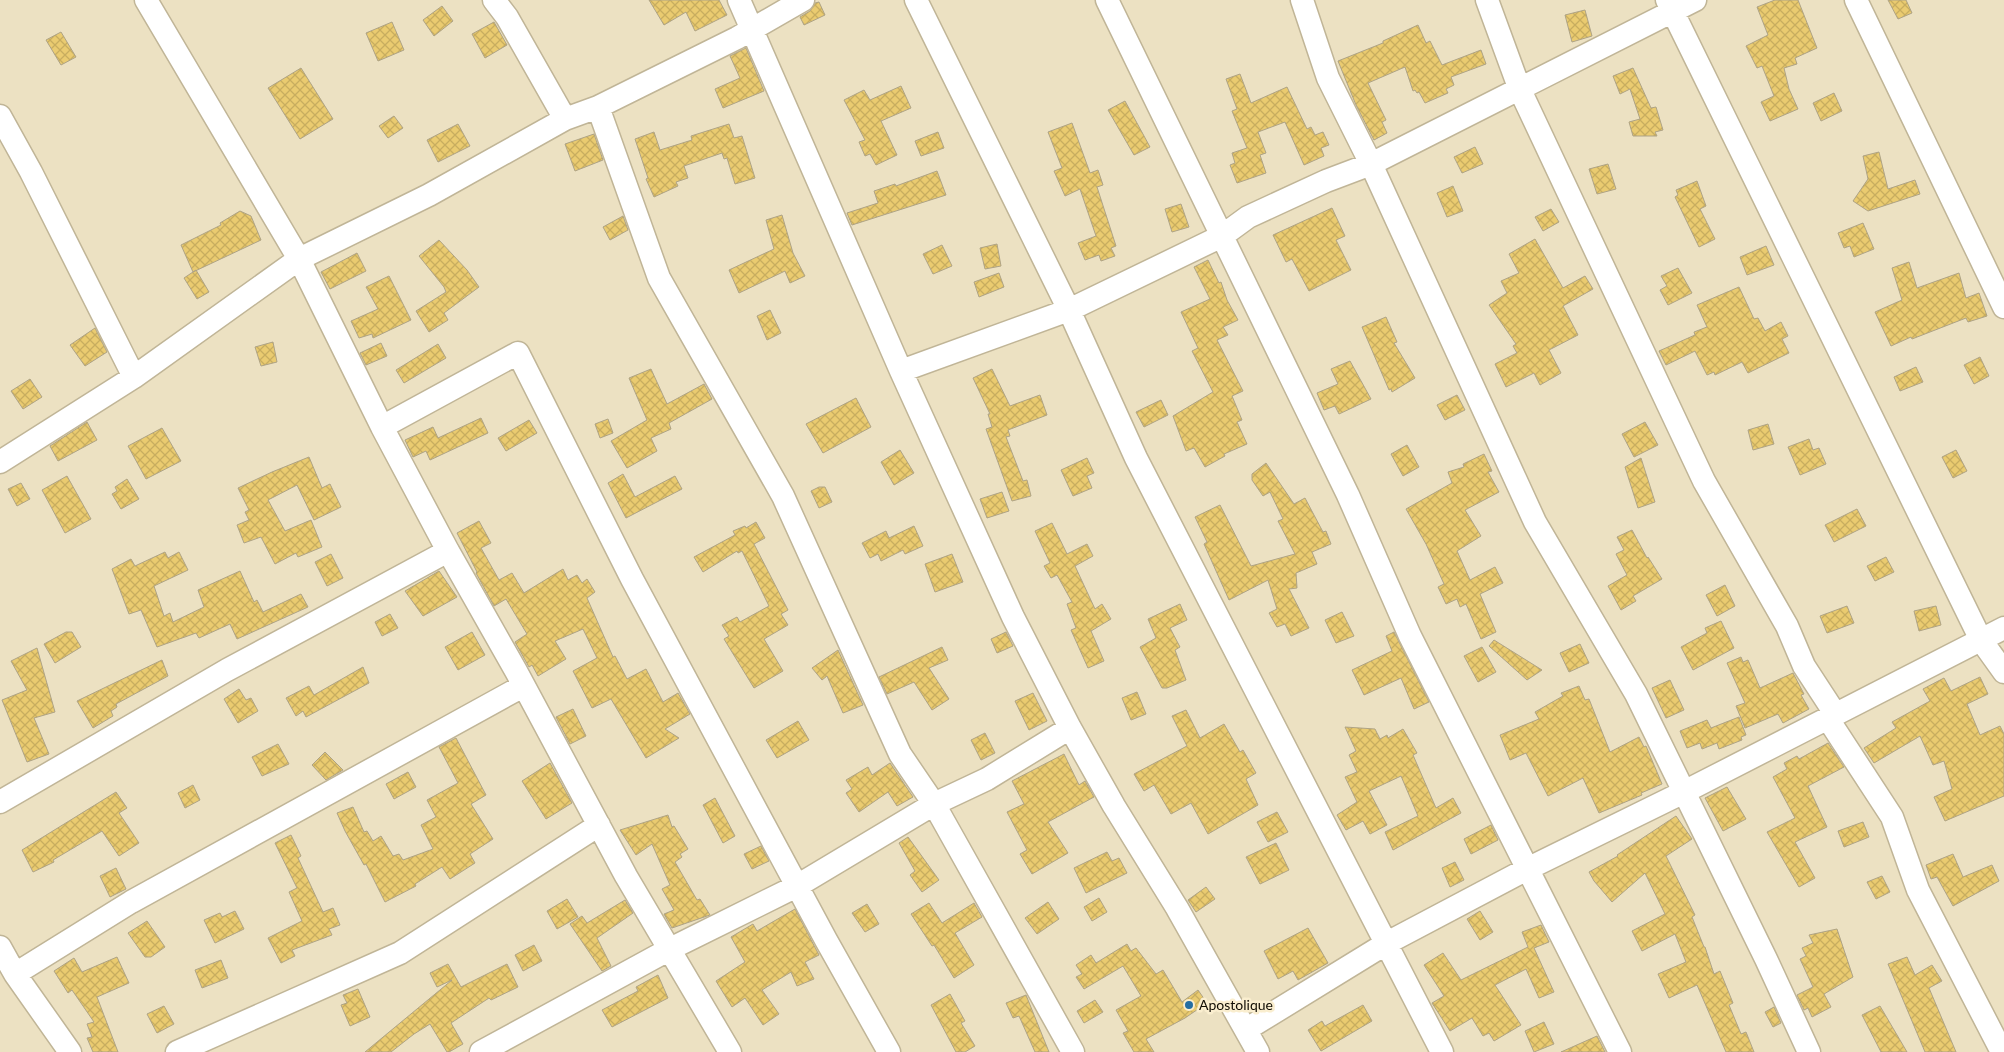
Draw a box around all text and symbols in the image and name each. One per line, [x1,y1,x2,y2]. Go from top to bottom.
place label: Apostolique [1199,996,1273,1013]
marker: Apostolique [1183,999,1195,1011]

